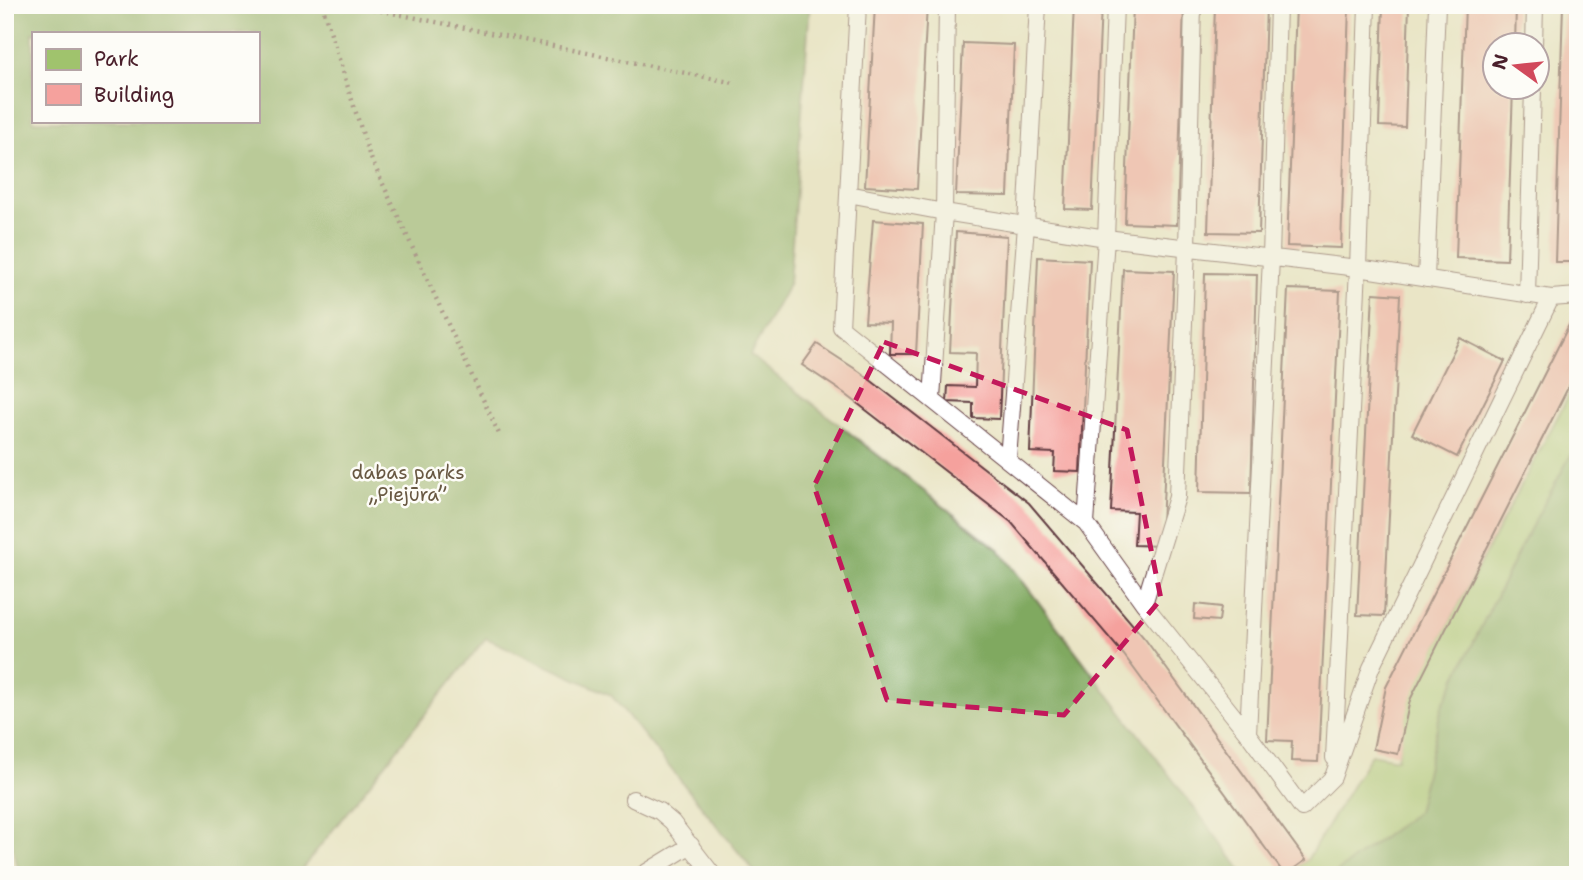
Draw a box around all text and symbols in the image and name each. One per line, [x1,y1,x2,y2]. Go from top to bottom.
legend [32,32,259,122]
north arrow [1482,32,1552,102]
text: Park [94,45,139,73]
text: N [1486,51,1514,72]
text: Building [94,81,174,109]
park label: dabas parks „Piejūra” [351,460,465,507]

